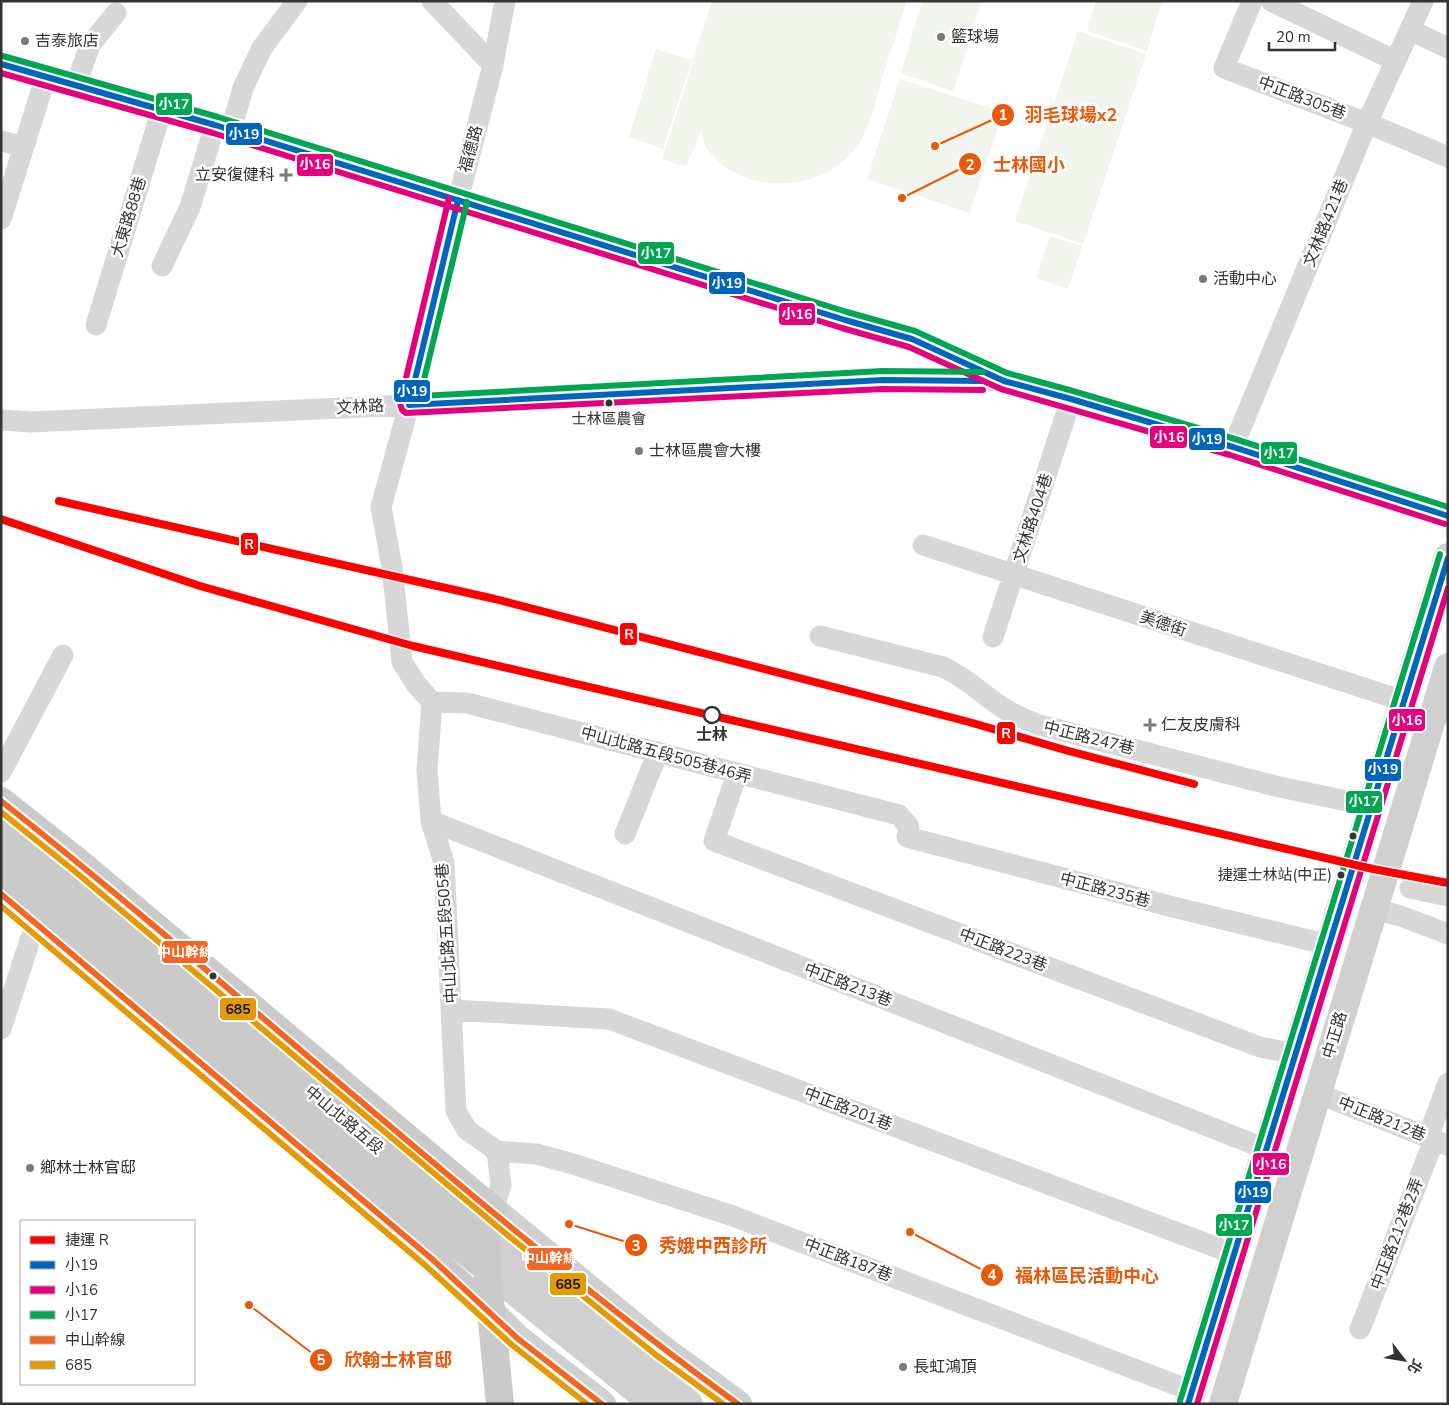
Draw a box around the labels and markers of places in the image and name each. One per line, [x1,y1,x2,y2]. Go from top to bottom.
place label: 籃球場 [951,26,999,48]
place label: 吉泰旅店 [35,30,99,52]
marker: 籃球場 [935,31,947,43]
marker: 吉泰旅店 [19,35,31,47]
callout: 羽毛球場x2 [990,98,1128,131]
callout: 士林國小 [958,148,1075,181]
place label: 立安復健科 [195,164,275,186]
marker: 立安復健科 [279,168,293,182]
place label: 活動中心 [1213,268,1277,290]
marker: 活動中心 [1197,273,1209,285]
marker: 士林區農會 [604,398,614,408]
place label: 士林區農會 [571,409,647,429]
place label: 士林區農會大樓 [649,440,761,462]
marker: 士林區農會大樓 [633,445,645,457]
marker: 士林 [703,706,721,724]
place label: 仁友皮膚科 [1161,714,1241,736]
marker: 仁友皮膚科 [1143,718,1157,732]
place label: 士林 [696,724,728,746]
unlabelled marker [1348,831,1358,841]
place label: 捷運士林站(中正) [1217,865,1332,885]
marker: 捷運士林站(中正) [1336,870,1346,880]
unlabelled marker [208,971,218,981]
place label: 鄉林士林官邸 [40,1157,136,1179]
marker: 鄉林士林官邸 [24,1162,36,1174]
callout: 秀娥中西診所 [624,1229,777,1262]
callout: 福林區民活動中心 [980,1259,1169,1292]
callout: 欣翰士林官邸 [309,1343,462,1376]
place label: 長虹鴻頂 [913,1356,977,1378]
marker: 長虹鴻頂 [897,1361,909,1373]

